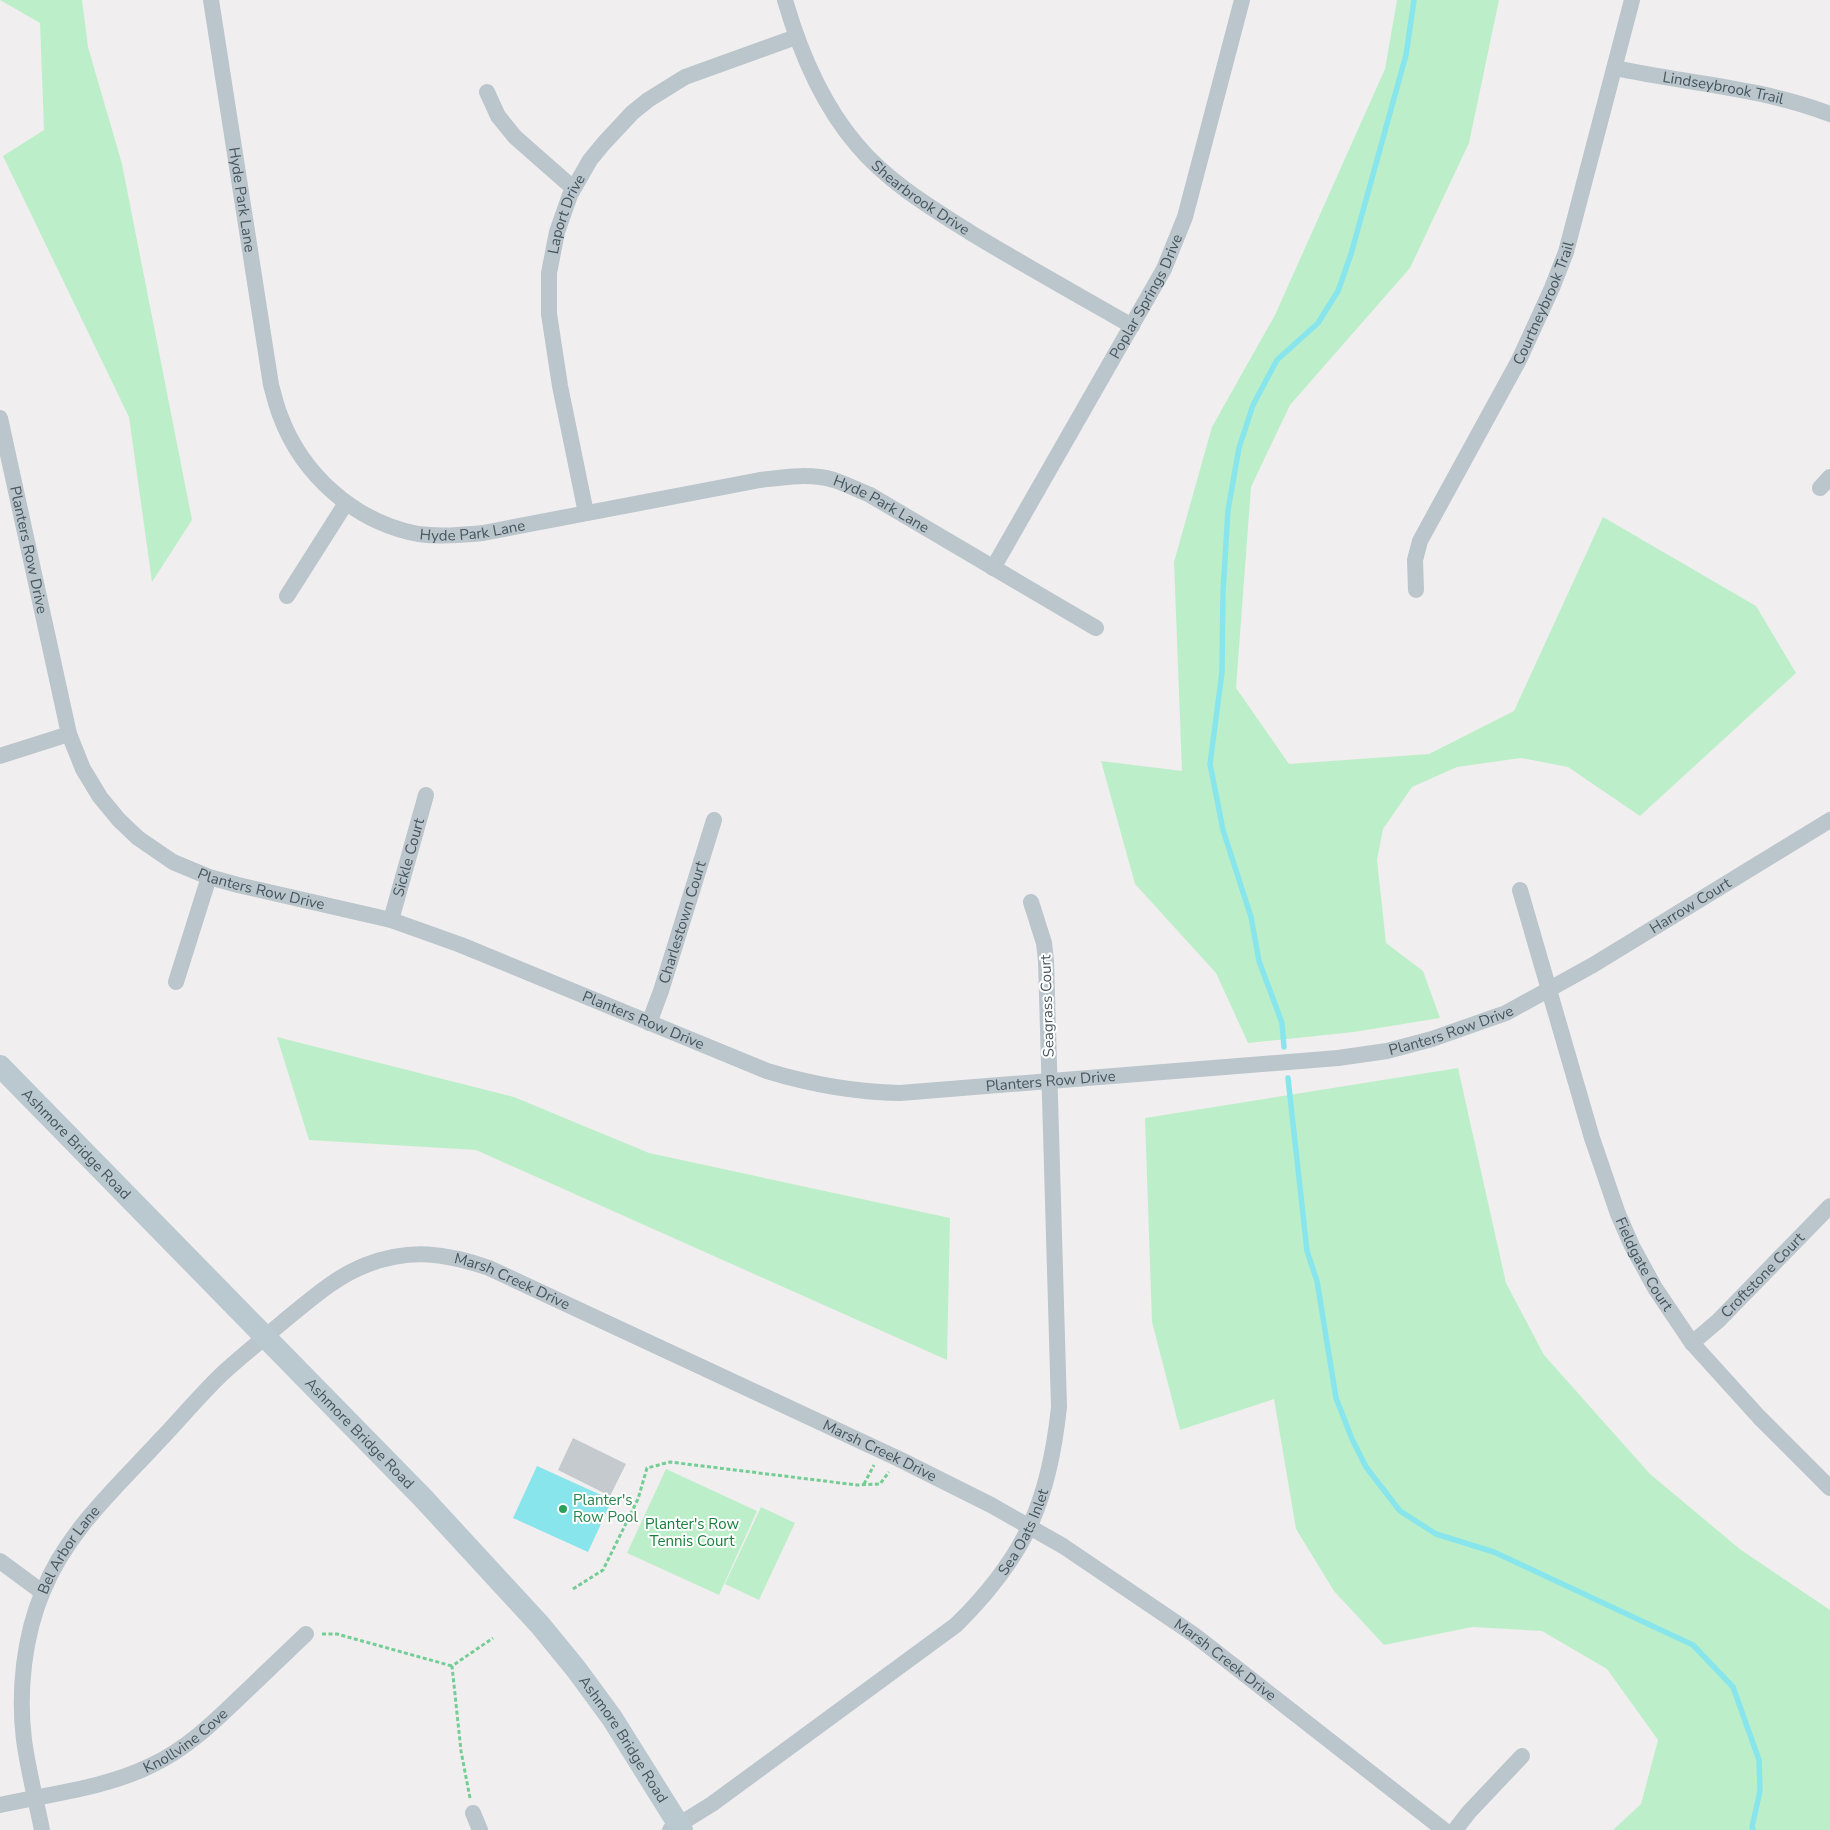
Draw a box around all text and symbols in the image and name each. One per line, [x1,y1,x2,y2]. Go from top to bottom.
street label: Lindseybrook Trail [1661,67,1787,109]
street label: Hyde Park Lane [224,146,260,254]
street label: Shearbrook Drive [867,156,974,240]
street label: Laport Drive [543,171,590,256]
street label: Poplar Springs Drive [1105,231,1187,362]
street label: Courtneybrook Trail [1508,239,1578,368]
street label: Hyde Park Lane [830,471,933,538]
street label: Planters Row Drive [5,484,52,616]
street label: Hyde Park Lane [419,515,527,546]
street label: Sickle Court [388,815,429,899]
street label: Charlestown Court [654,858,711,986]
street label: Planters Row Drive [195,863,327,915]
street label: Harrow Court [1646,873,1735,938]
street label: Seagrass Court [1035,954,1059,1058]
street label: Planters Row Drive [579,986,707,1054]
street label: Planters Row Drive [1386,1001,1517,1060]
street label: Planters Row Drive [985,1066,1116,1096]
street label: Ashmore Bridge Road [17,1084,135,1204]
street label: Fieldgate Court [1611,1214,1678,1315]
street label: Croftstone Court [1716,1228,1809,1322]
street label: Marsh Creek Drive [452,1248,573,1314]
street label: Ashmore Bridge Road [301,1373,419,1493]
street label: Marsh Creek Drive [820,1415,940,1486]
street label: Sea Oats Inlet [993,1486,1053,1579]
place label: Planter's Row Pool [573,1490,638,1527]
street label: Bel Arbor Lane [33,1501,104,1597]
marker: Planter's Row Pool [557,1503,569,1515]
park label: Planter's Row Tennis Court [645,1514,739,1551]
street label: Marsh Creek Drive [1170,1614,1281,1705]
street label: Ashmore Bridge Road [574,1672,673,1807]
street label: Knollvine Cove [140,1704,232,1778]

